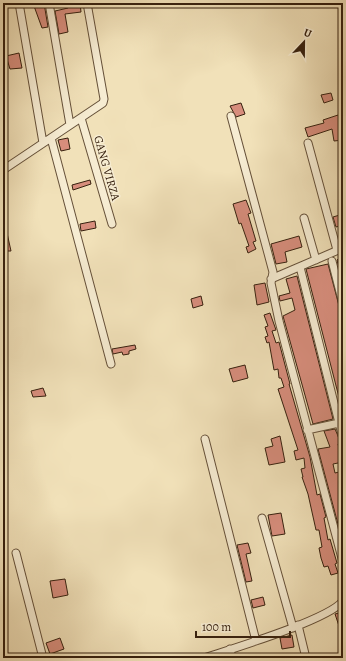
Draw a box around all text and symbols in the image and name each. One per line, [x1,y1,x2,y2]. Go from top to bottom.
north arrow [284,22,324,62]
text: U [301,25,314,42]
street label: GANG VIRZA [90,134,124,203]
scale bar [196,613,290,639]
text: 100 m [202,619,231,635]

